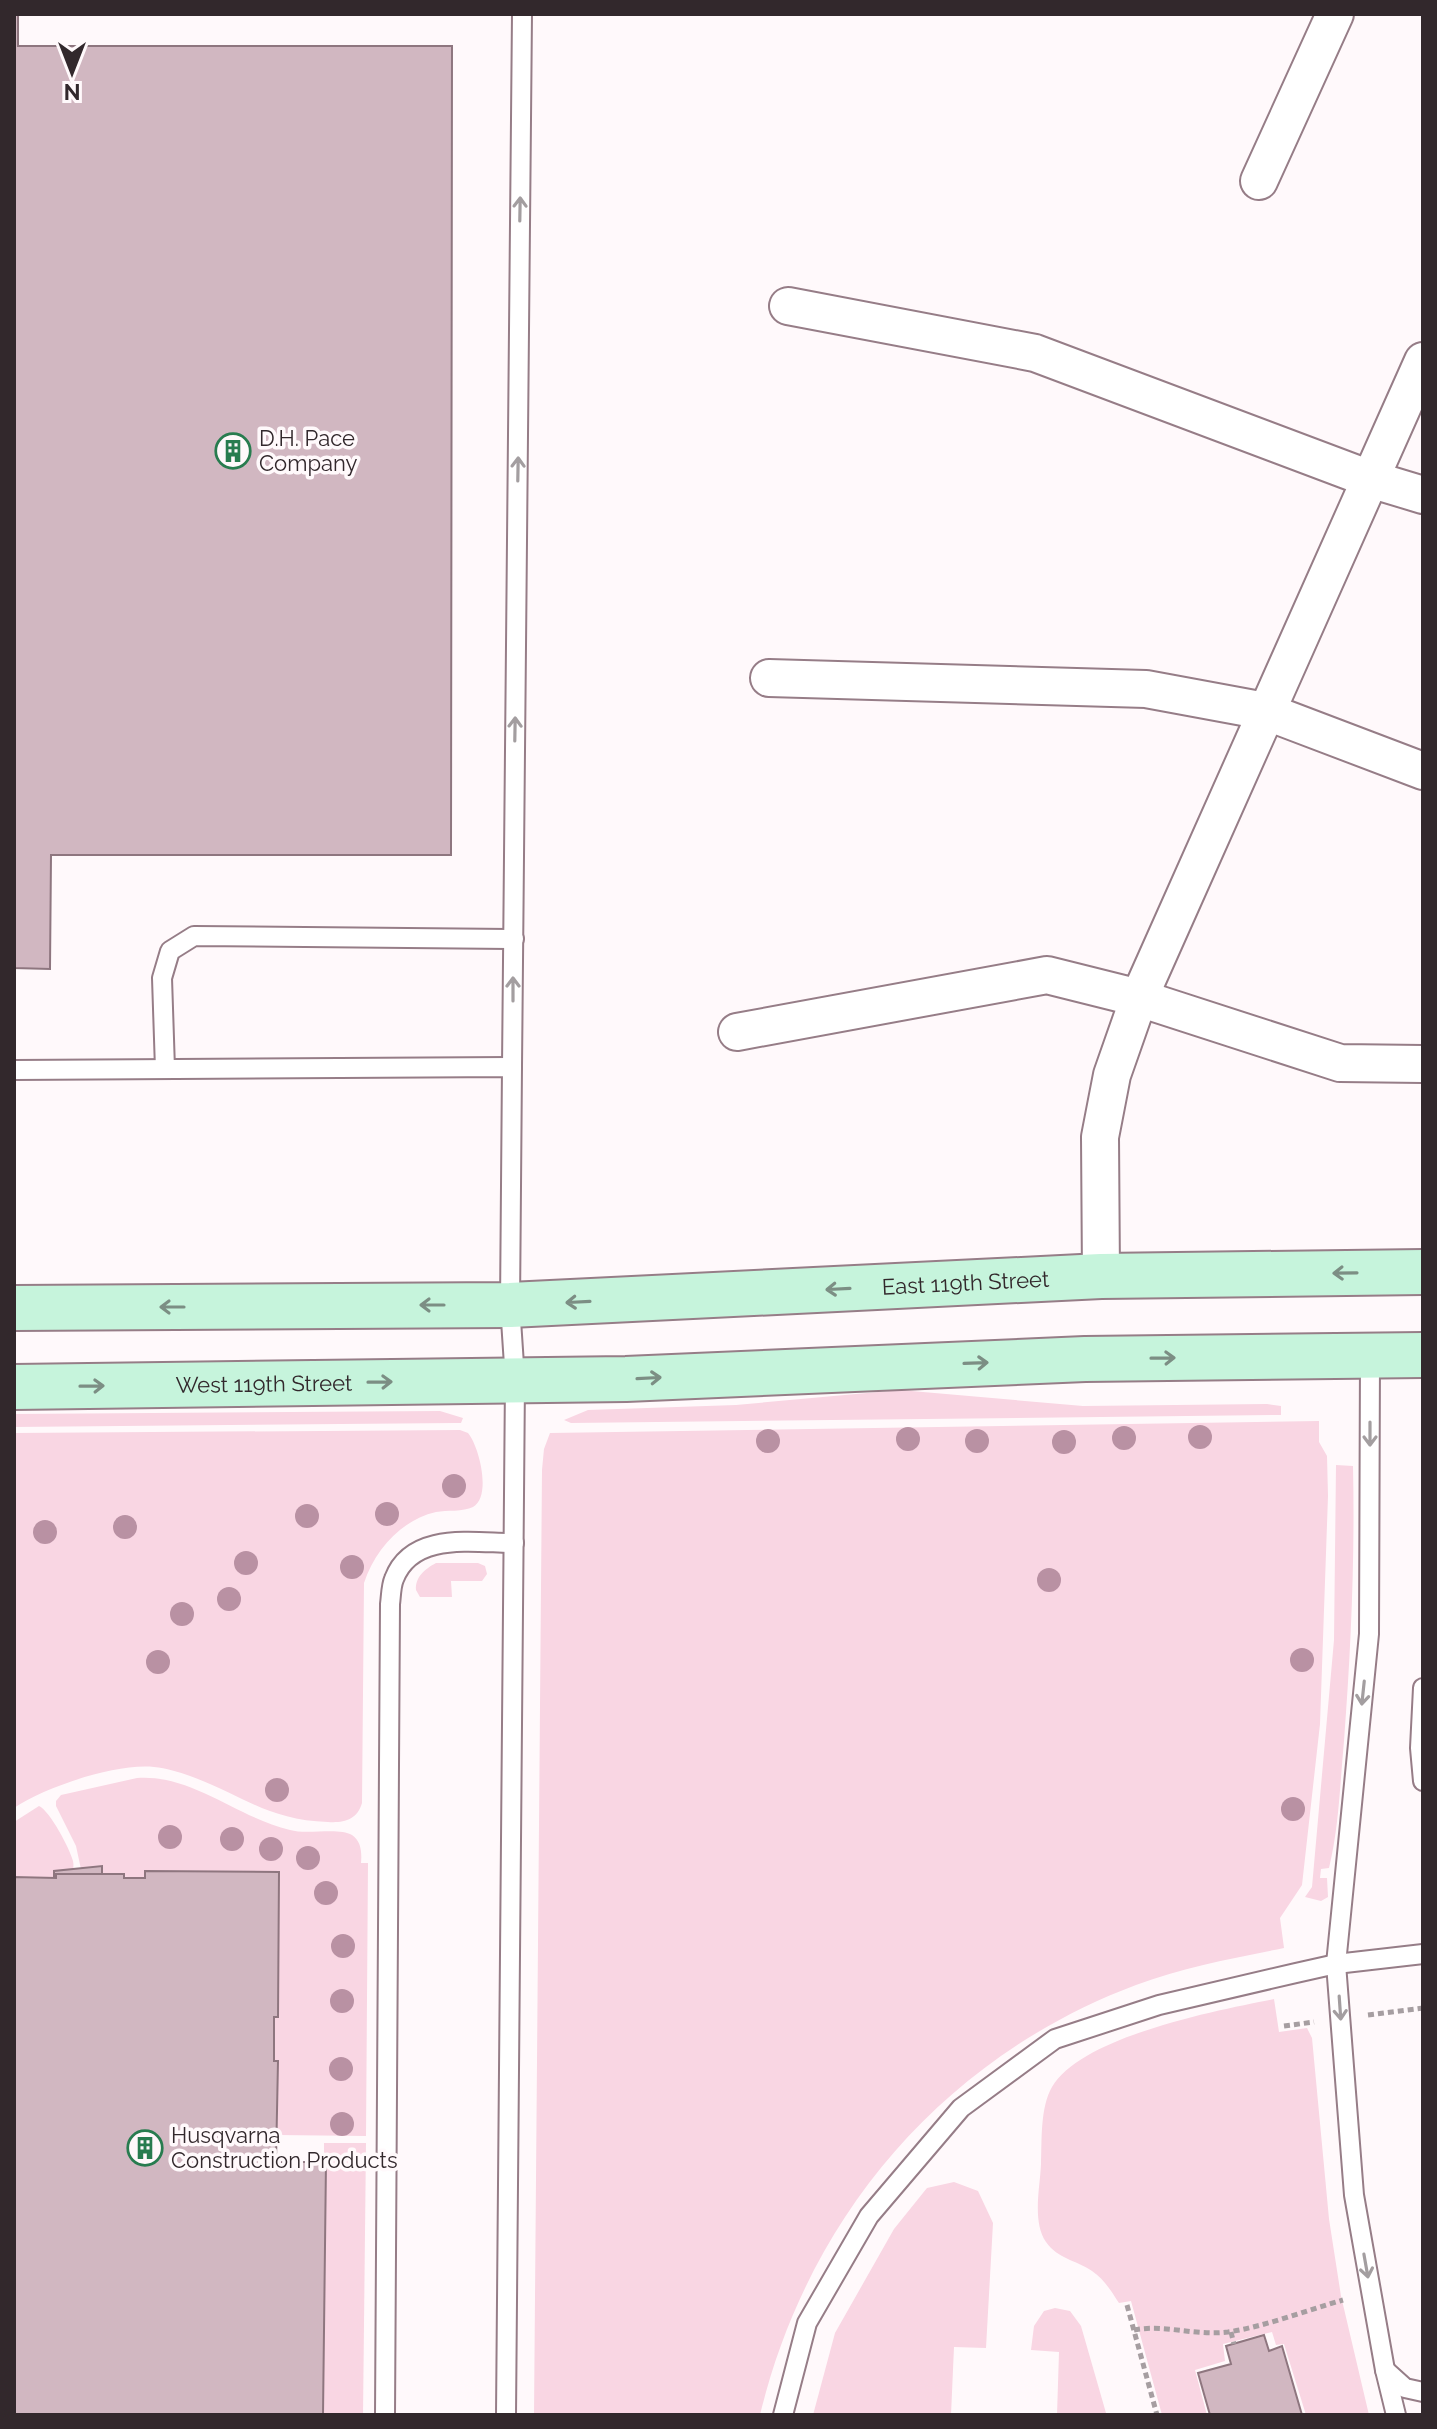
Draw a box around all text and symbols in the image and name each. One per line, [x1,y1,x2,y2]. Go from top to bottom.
north arrow [32,32,112,112]
text: N [64,79,80,105]
one-way arrow [512,196,528,223]
place label: D.H. Pace Company [259,425,358,476]
building icon: D.H. Pace Company [214,432,252,470]
one-way arrow [510,456,526,483]
one-way arrow [508,716,523,743]
one-way arrow [505,976,521,1003]
one-way arrow [1332,1265,1359,1281]
street label: East 119th Street [881,1266,1050,1300]
one-way arrow [825,1282,852,1297]
one-way arrow [565,1294,592,1309]
one-way arrow [419,1297,446,1313]
one-way arrow [159,1299,186,1315]
one-way arrow [1149,1350,1176,1366]
one-way arrow [962,1355,989,1370]
street label: West 119th Street [175,1370,353,1398]
one-way arrow [635,1370,662,1385]
one-way arrow [366,1374,393,1390]
one-way arrow [78,1378,105,1393]
one-way arrow [1362,1420,1378,1447]
one-way arrow [1356,1679,1371,1706]
one-way arrow [1333,1994,1348,2021]
place label: Husqvarna Construction Products [171,2122,398,2173]
building icon: Husqvarna Construction Products [126,2129,164,2167]
one-way arrow [1360,2253,1375,2278]

